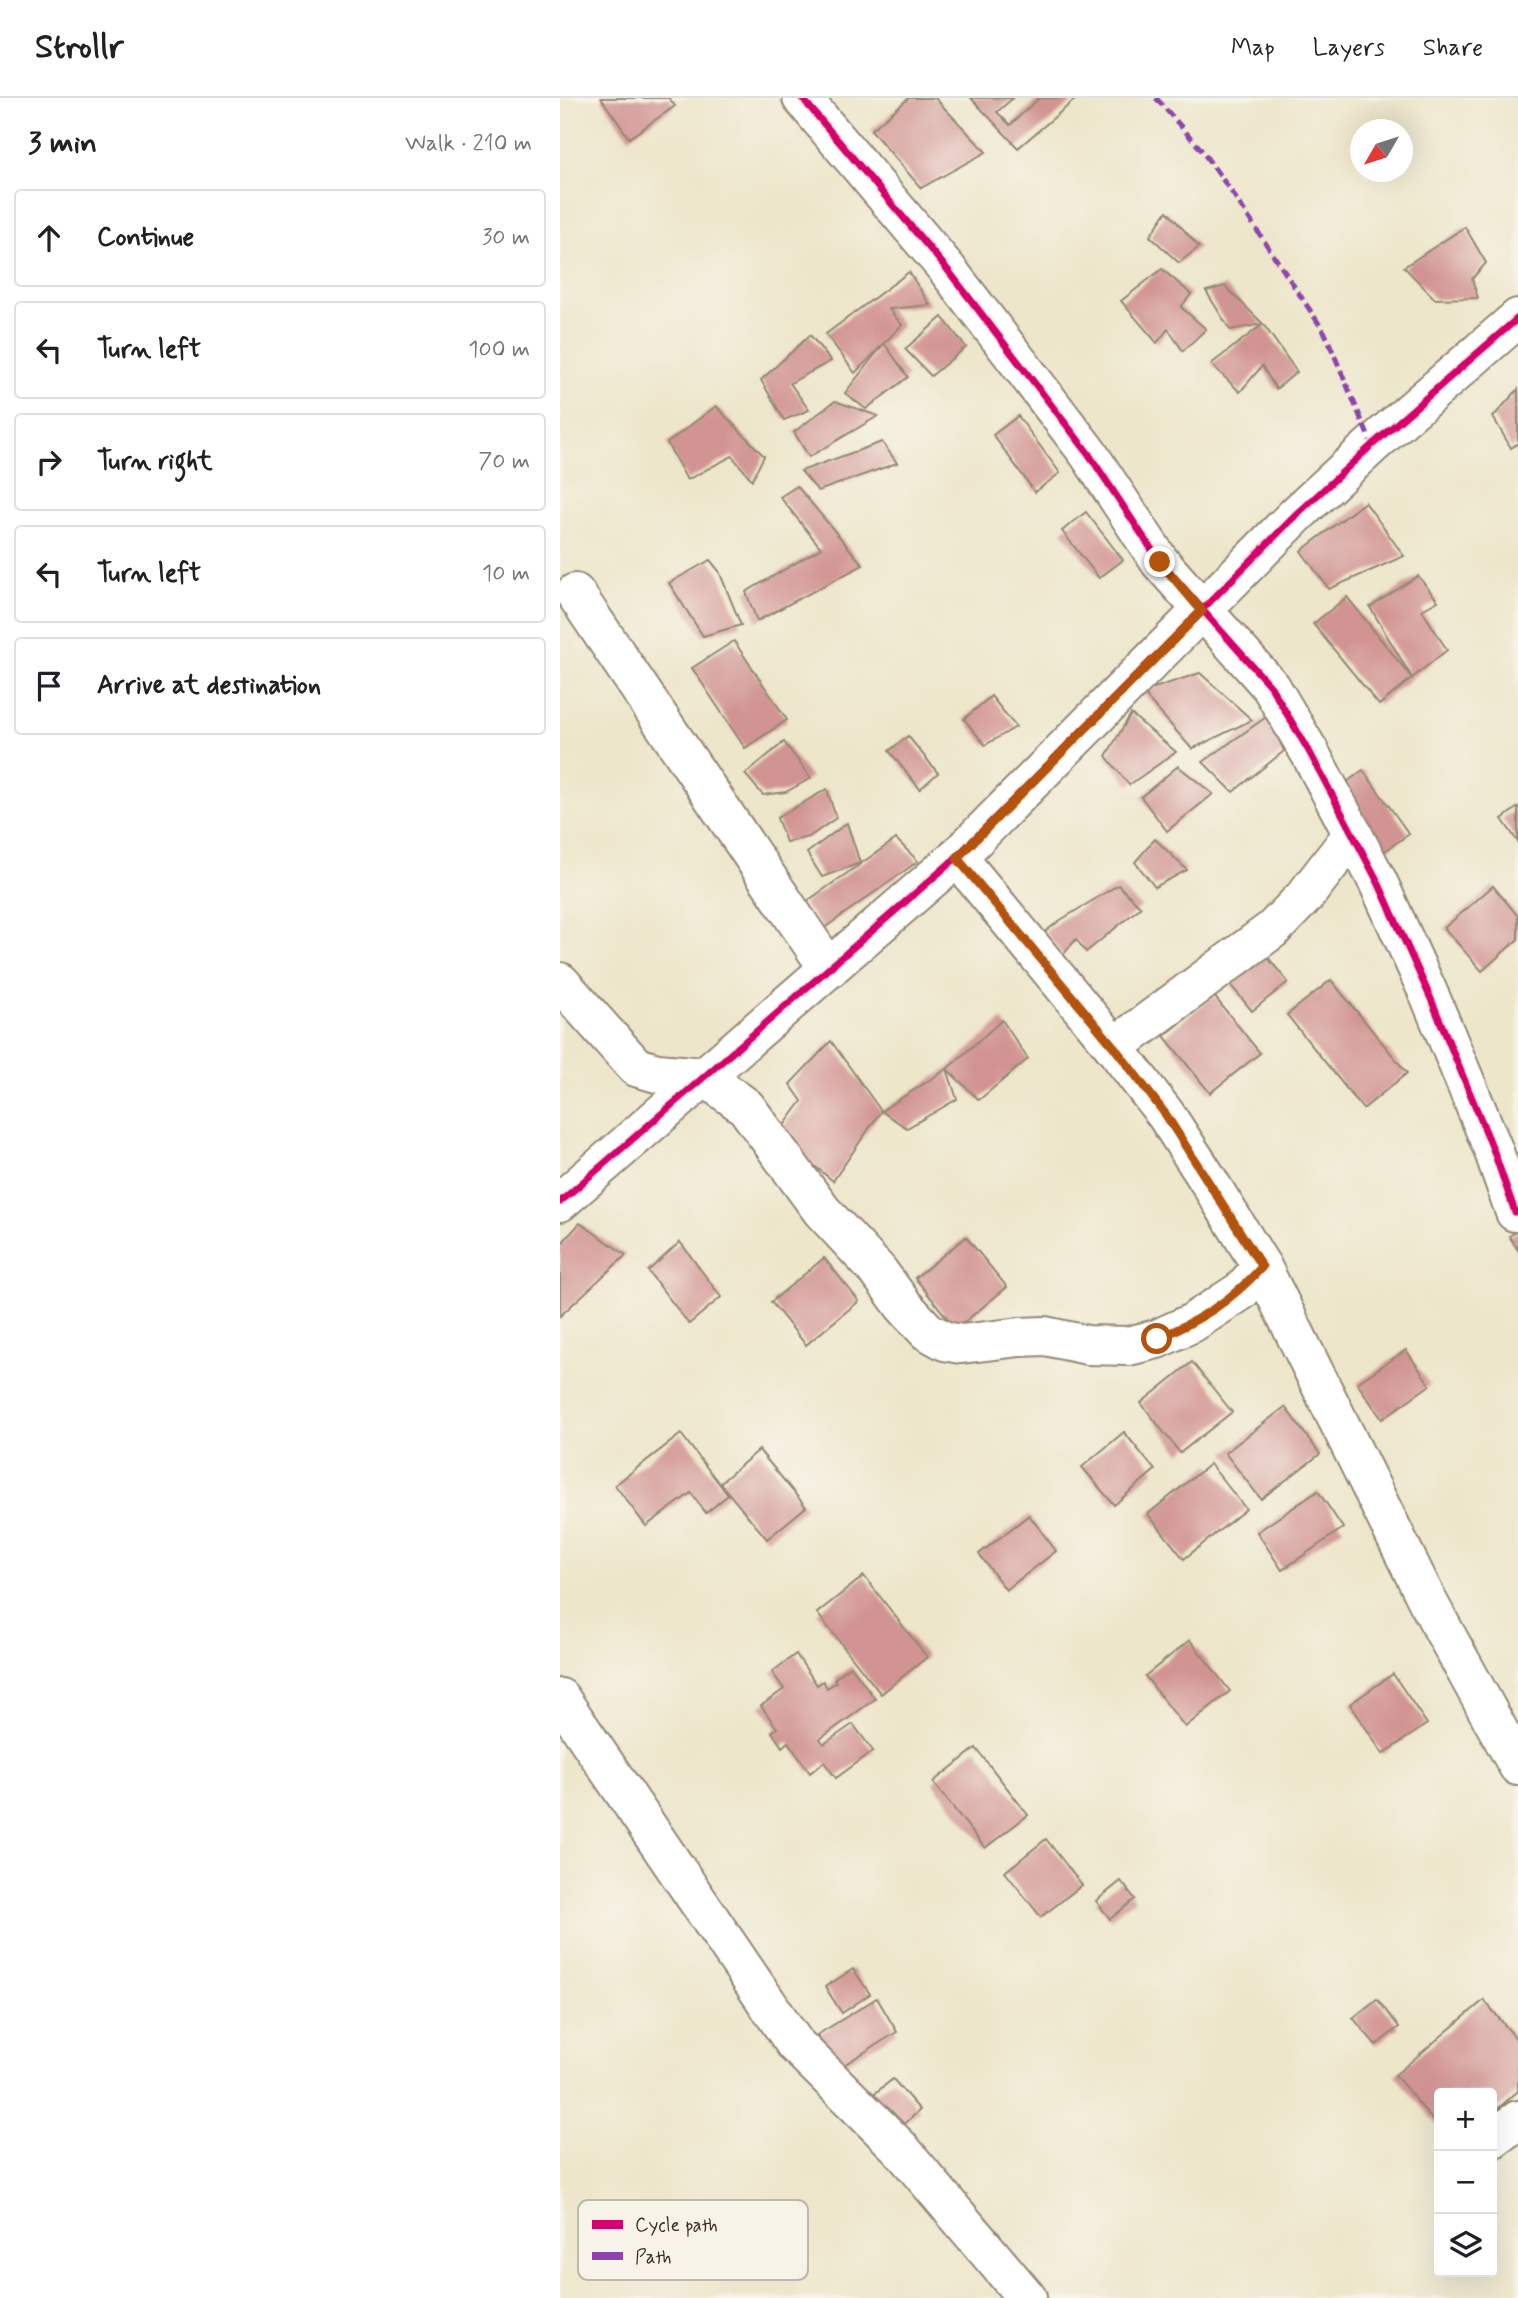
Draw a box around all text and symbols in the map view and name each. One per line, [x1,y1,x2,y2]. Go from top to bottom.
text: Strollr [35,26,124,70]
text: Map [1231,33,1275,64]
text: Layers [1313,33,1385,64]
text: Share [1423,33,1483,64]
north arrow [1350,119,1413,182]
text: 3 min [28,124,97,163]
text: Walk · 210 m [405,129,532,159]
icon: ahead [30,219,68,257]
text: Continue [97,221,194,255]
text: 30 m [482,223,530,253]
icon: left [30,331,68,369]
text: Turn left [97,333,201,367]
text: 100 m [468,335,530,365]
icon: right [30,443,68,481]
text: Turn right [97,445,213,479]
text: 70 m [478,447,530,477]
route end [1144,546,1175,577]
icon: left [30,555,68,593]
text: Turn left [97,557,201,591]
text: 10 m [482,559,530,589]
icon: arrive [30,667,68,705]
text: Arrive at destination [97,669,321,703]
route start [1141,1323,1172,1354]
map controls [1434,2088,1497,2277]
button: + [1434,2088,1497,2151]
button: − [1434,2151,1497,2214]
legend [578,2200,808,2280]
text: Cycle path [635,2213,718,2238]
button: layers [1434,2214,1497,2277]
text: Path [635,2245,672,2270]

